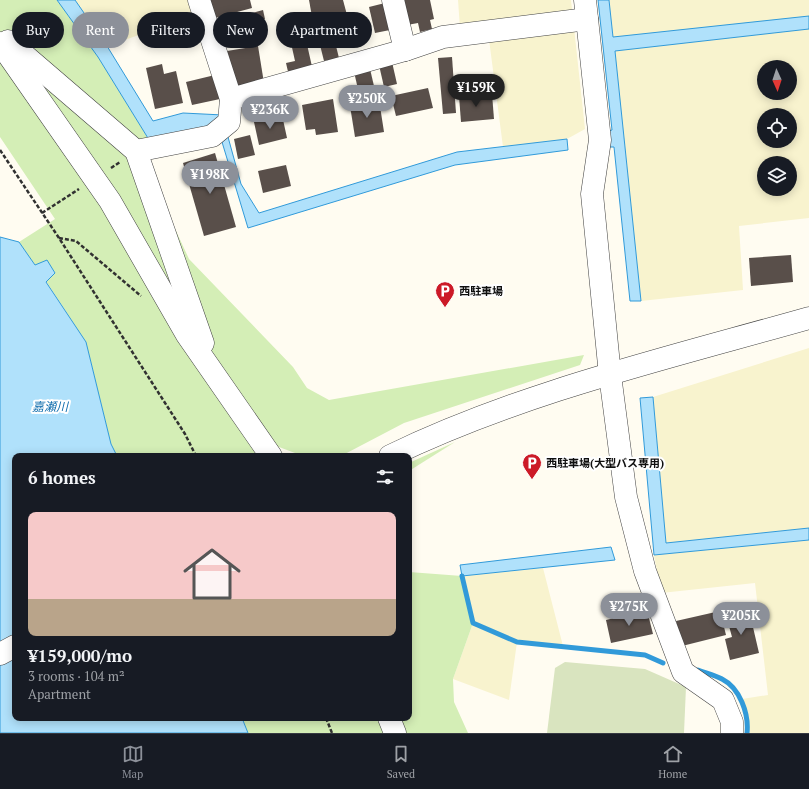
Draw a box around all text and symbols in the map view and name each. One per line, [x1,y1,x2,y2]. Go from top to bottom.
chip: Buy [12,12,64,48]
chip: Rent [72,12,129,48]
chip: Filters [137,12,205,48]
chip: New [213,12,268,48]
chip: Apartment [276,12,372,48]
north arrow [757,60,797,100]
map controls [757,60,797,196]
pin: ¥159K [448,74,504,108]
text: ¥159K [457,78,495,96]
pin: ¥250K [339,85,395,119]
text: ¥250K [348,89,386,107]
pin: ¥236K [242,96,298,130]
text: ¥236K [251,100,289,118]
button: locate [757,108,797,148]
button: layers [757,156,797,196]
pin: ¥198K [182,161,238,195]
text: ¥198K [191,165,229,183]
parking icon: 西駐車場 [434,280,456,308]
place label: 西駐車場 [459,284,503,298]
water label: 嘉瀬川 [32,399,70,414]
parking icon: 西駐車場(大型バス専用) [521,452,543,480]
place label: 西駐車場(大型バス専用) [546,456,664,470]
text: 6 homes [28,466,96,489]
icon: filters [374,466,396,488]
icon: home [176,538,248,610]
pin: ¥275K [601,593,657,627]
text: ¥275K [610,597,648,615]
pin: ¥205K [713,602,769,636]
text: ¥205K [722,606,760,624]
text: ¥159,000/mo [28,644,132,667]
text: 3 rooms · 104 m² [28,667,125,685]
text: Apartment [28,685,91,703]
tab: Map [122,743,144,781]
tab: Saved [387,743,415,781]
tab: Home [658,743,687,781]

